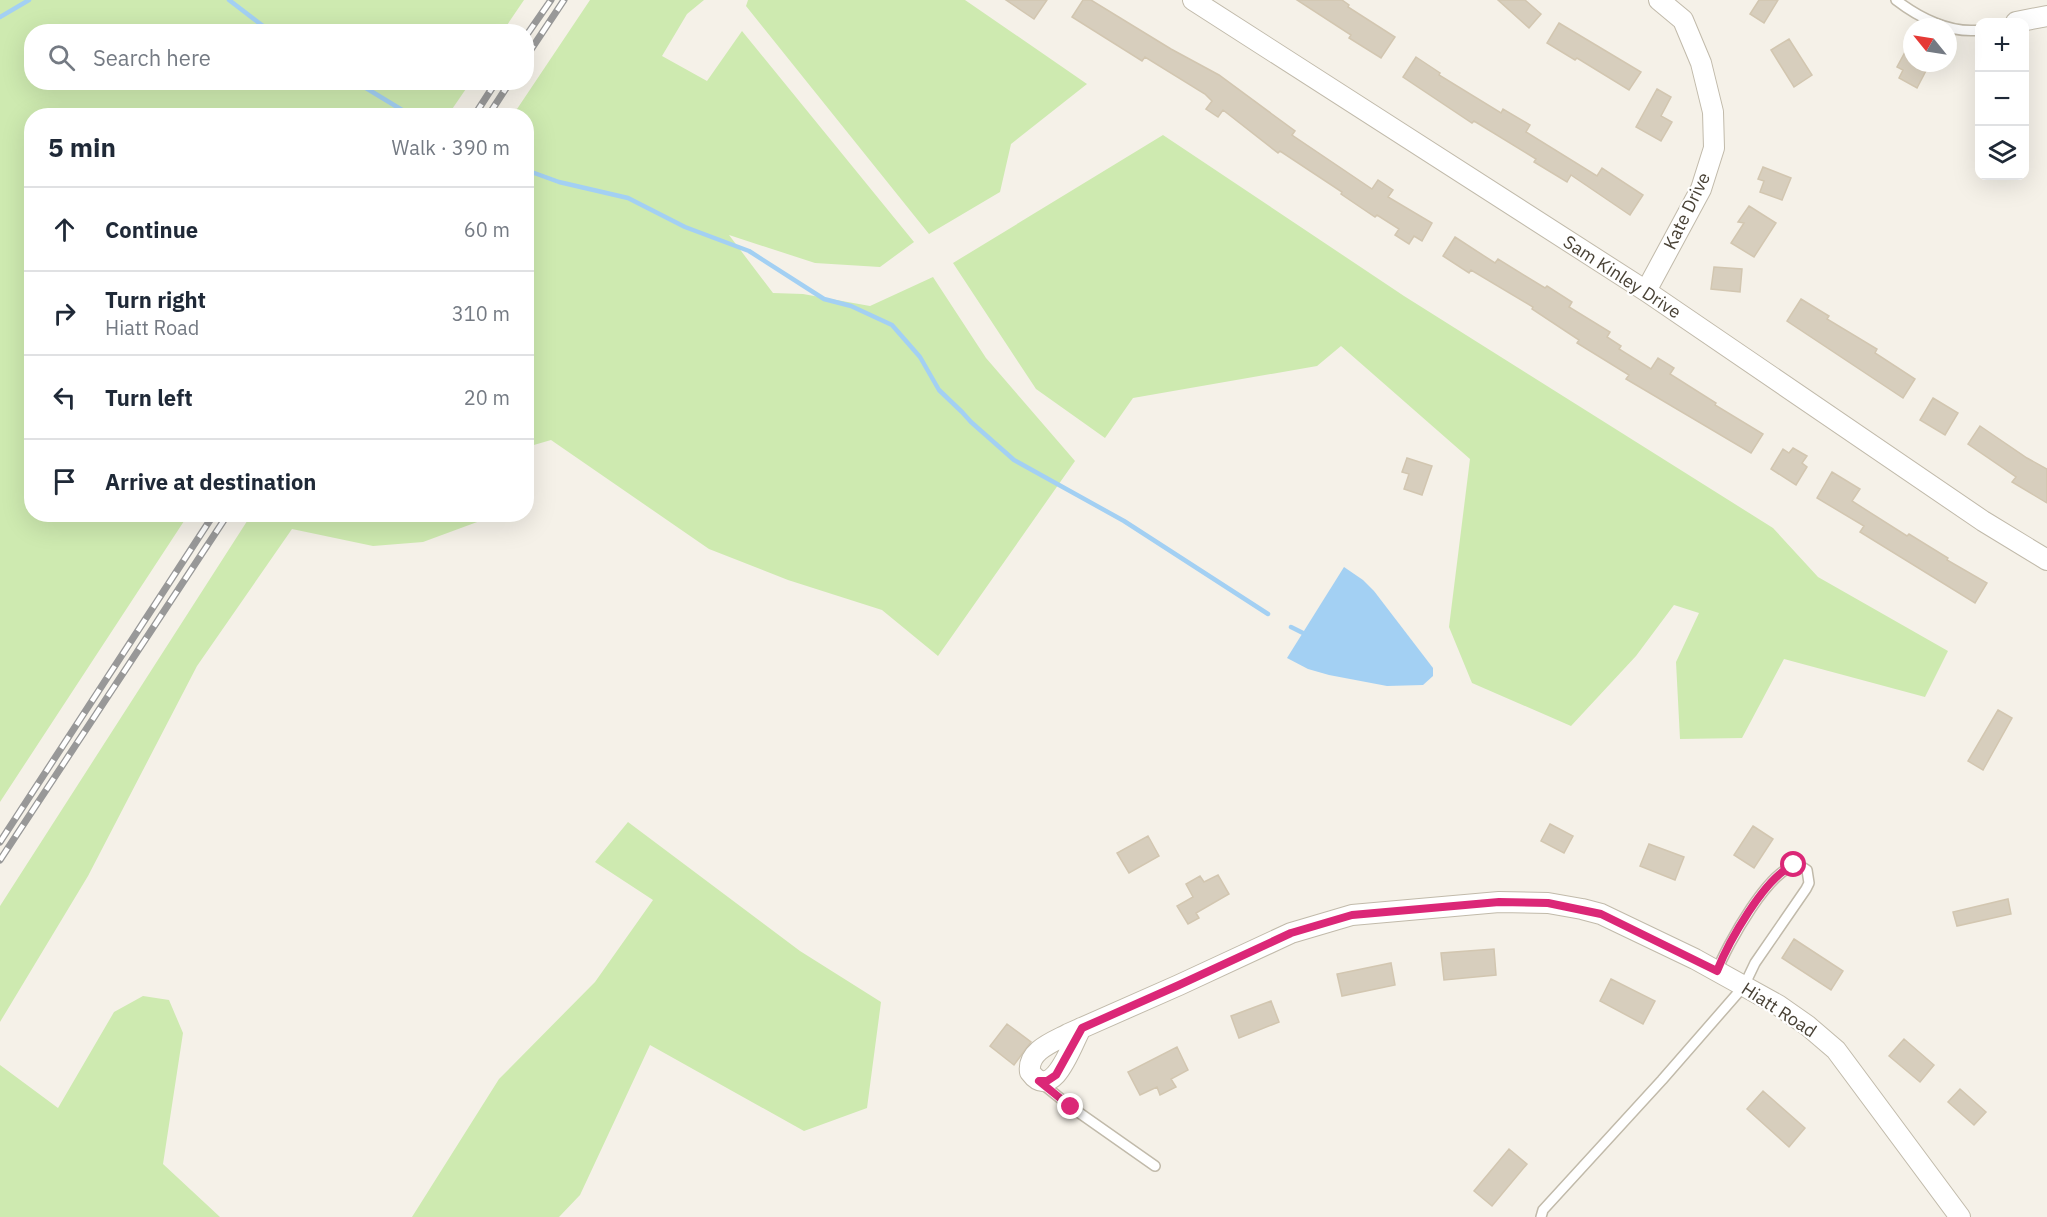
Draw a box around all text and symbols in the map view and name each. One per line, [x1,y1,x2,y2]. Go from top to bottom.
north arrow [1903,18,1957,72]
map controls [1975,18,2029,180]
button: + [1975,18,2029,72]
search box [24,24,534,90]
icon: search [45,41,78,74]
text: Search here [93,43,211,72]
button: − [1975,72,2029,126]
button: layers [1975,126,2029,180]
text: 5 min [48,130,116,164]
text: Walk · 390 m [392,134,510,161]
street label: Kate Drive [1658,168,1715,253]
icon: ahead [48,213,81,246]
text: Continue [105,215,198,244]
text: 60 m [464,216,510,243]
street label: Sam Kinley Drive [1559,230,1686,323]
text: Turn right [105,285,206,314]
icon: right [48,297,81,330]
text: 310 m [452,300,510,327]
text: Hiatt Road [105,314,199,341]
icon: left [48,381,81,414]
text: Turn left [105,383,193,412]
text: 20 m [464,384,510,411]
icon: arrive [48,465,81,498]
text: Arrive at destination [105,467,316,496]
route start [1780,851,1806,877]
street label: Hiatt Road [1737,977,1821,1042]
route end [1057,1093,1083,1119]

